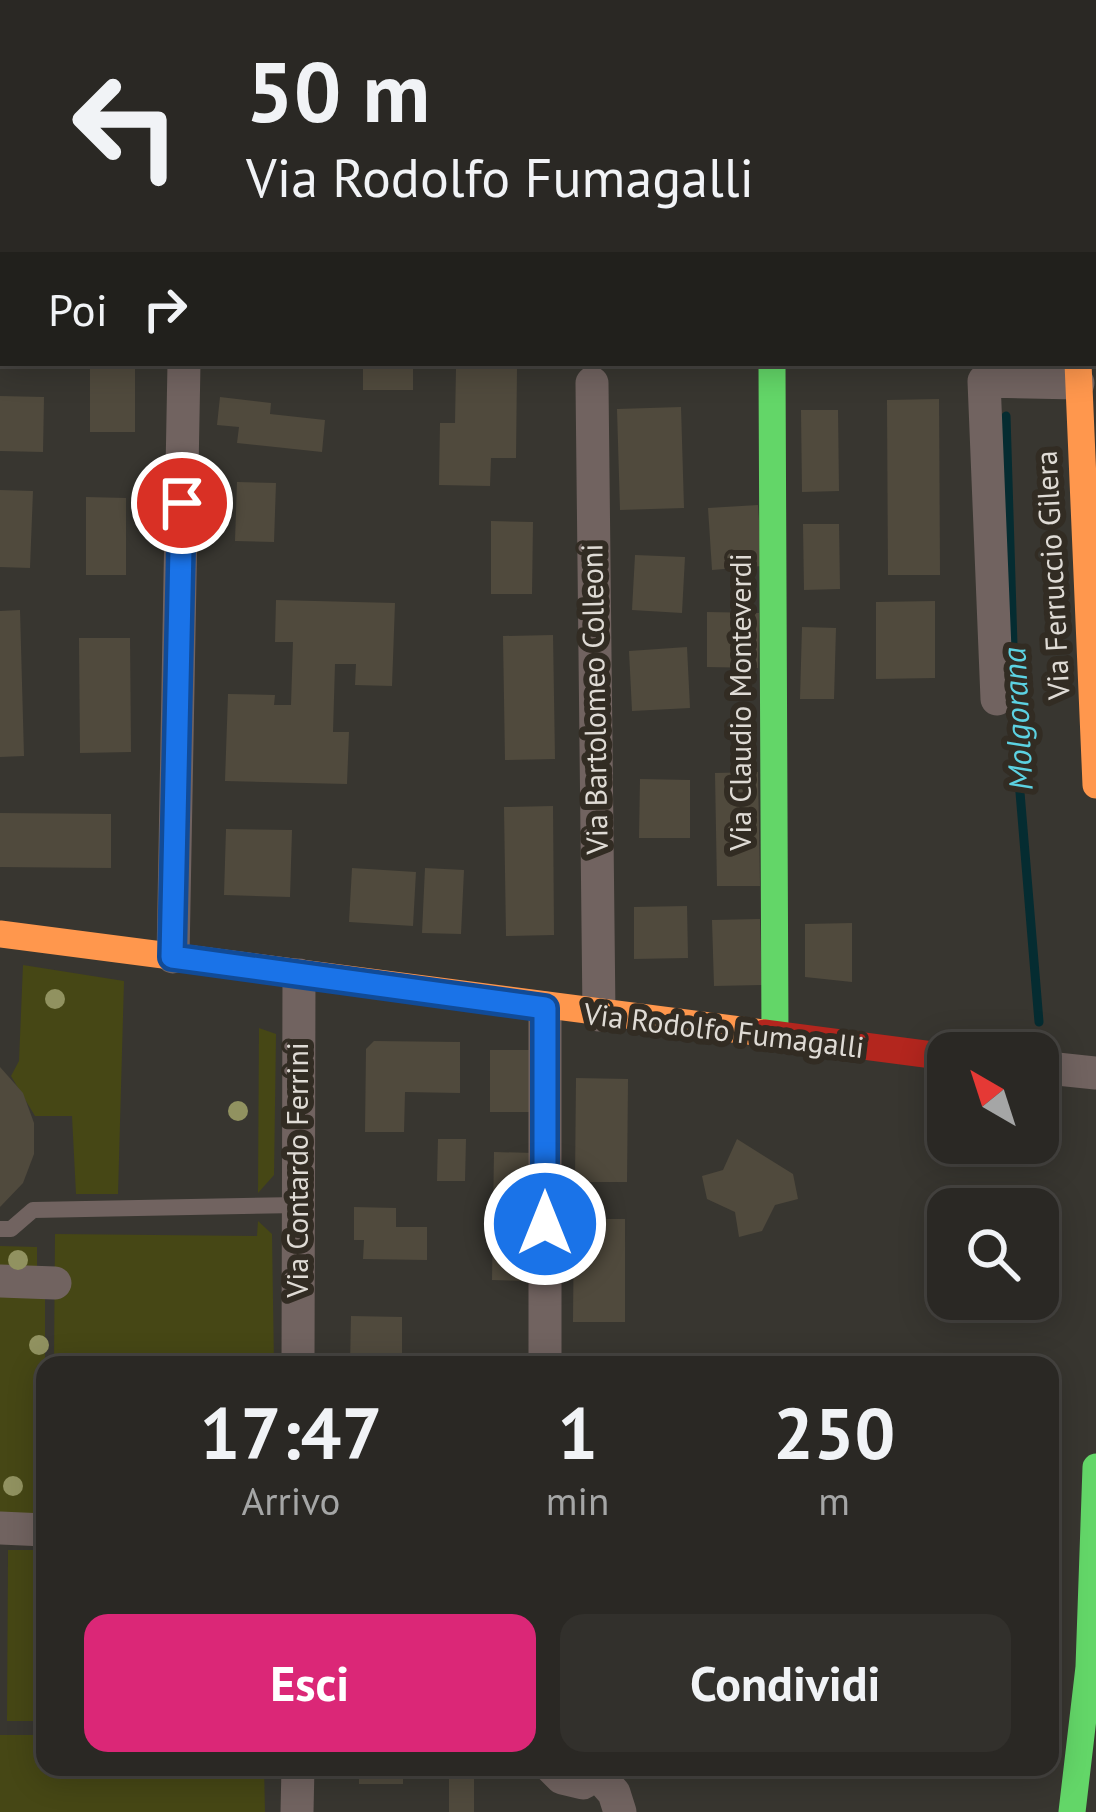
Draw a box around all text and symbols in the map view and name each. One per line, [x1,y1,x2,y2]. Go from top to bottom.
text: 50 m [246,36,430,145]
icon: left [48,48,204,204]
text: Via Rodolfo Fumagalli [246,142,754,212]
icon: right [132,276,198,342]
text: Poi [48,280,108,338]
street label: Via Ferruccio Gilera [1026,450,1078,702]
pin [131,452,233,554]
icon: arrive [149,470,215,536]
street label: Via Bartolomeo Colleoni [571,543,616,856]
street label: Via Claudio Monteverdi [720,553,759,852]
water label: Molgorana [991,646,1042,792]
street label: Via Rodolfo Fumagalli [581,993,867,1066]
north arrow [927,1032,1059,1164]
map controls [927,1032,1059,1320]
street label: Via Contardo Ferrini [277,1042,316,1299]
position arrow [482,1161,608,1287]
button: search [927,1188,1059,1320]
text: 17:47 [200,1386,382,1479]
text: 1 [557,1386,598,1479]
text: 250 [773,1386,895,1479]
text: Arrivo [241,1475,340,1526]
text: min [546,1475,609,1526]
text: m [818,1475,850,1526]
button: Esci [84,1614,536,1752]
button: Condividi [560,1614,1011,1752]

